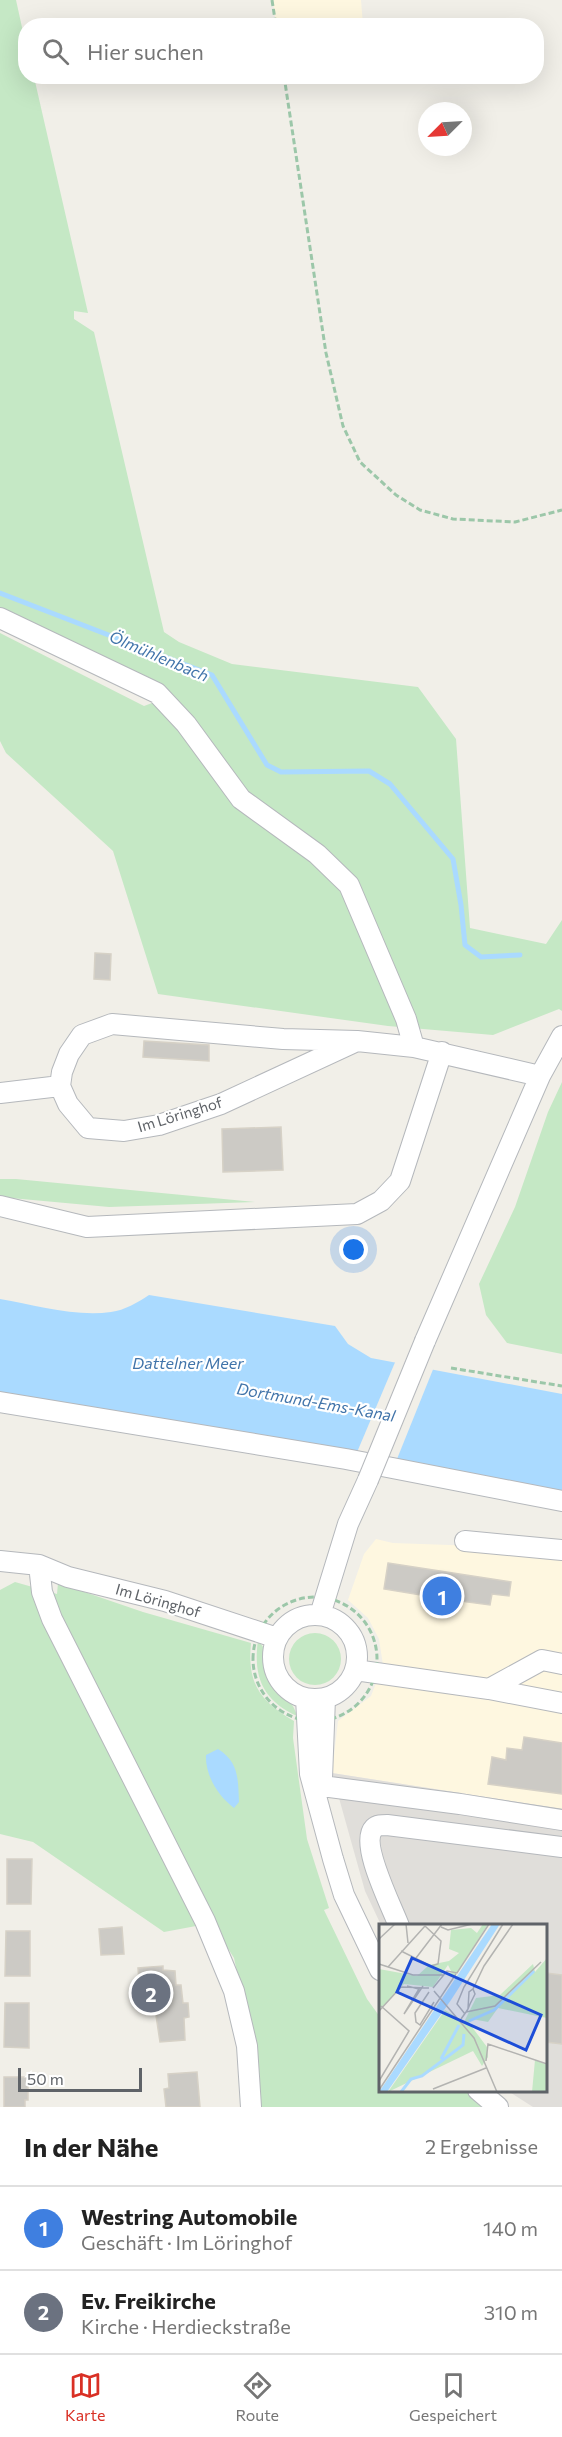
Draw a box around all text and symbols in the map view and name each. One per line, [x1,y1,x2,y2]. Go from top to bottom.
search box [18,18,544,84]
icon: search [39,35,72,68]
text: Hier suchen [87,38,204,65]
north arrow [418,102,472,156]
water label: Ölmühlenbach [107,626,212,685]
street label: Im Löringhof [135,1093,224,1135]
your location [339,1235,368,1264]
water label: Dattelner Meer [132,1353,244,1372]
water label: Dortmund-Ems-Kanal [235,1378,398,1425]
pin: 1 [422,1574,462,1618]
street label: Im Löringhof [114,1579,203,1621]
inset map [379,1924,547,2092]
pin: 2 [132,1970,170,2016]
scale bar [18,2065,142,2092]
text: 50 m [27,2069,64,2088]
text: In der Nähe [24,2131,159,2162]
text: 2 Ergebnisse [425,2134,538,2158]
text: Westring Automobile [81,2203,297,2230]
text: 1 [39,2216,48,2240]
text: 140 m [483,2216,538,2240]
text: Geschäft · Im Löringhof [81,2230,292,2254]
text: Ev. Freikirche [81,2287,216,2314]
text: 2 [38,2300,49,2324]
text: 310 m [484,2300,538,2324]
text: Kirche · Herdieckstraße [81,2314,291,2338]
tab: Karte [65,2369,105,2424]
tab: Route [235,2369,279,2424]
tab: Gespeichert [409,2369,497,2424]

